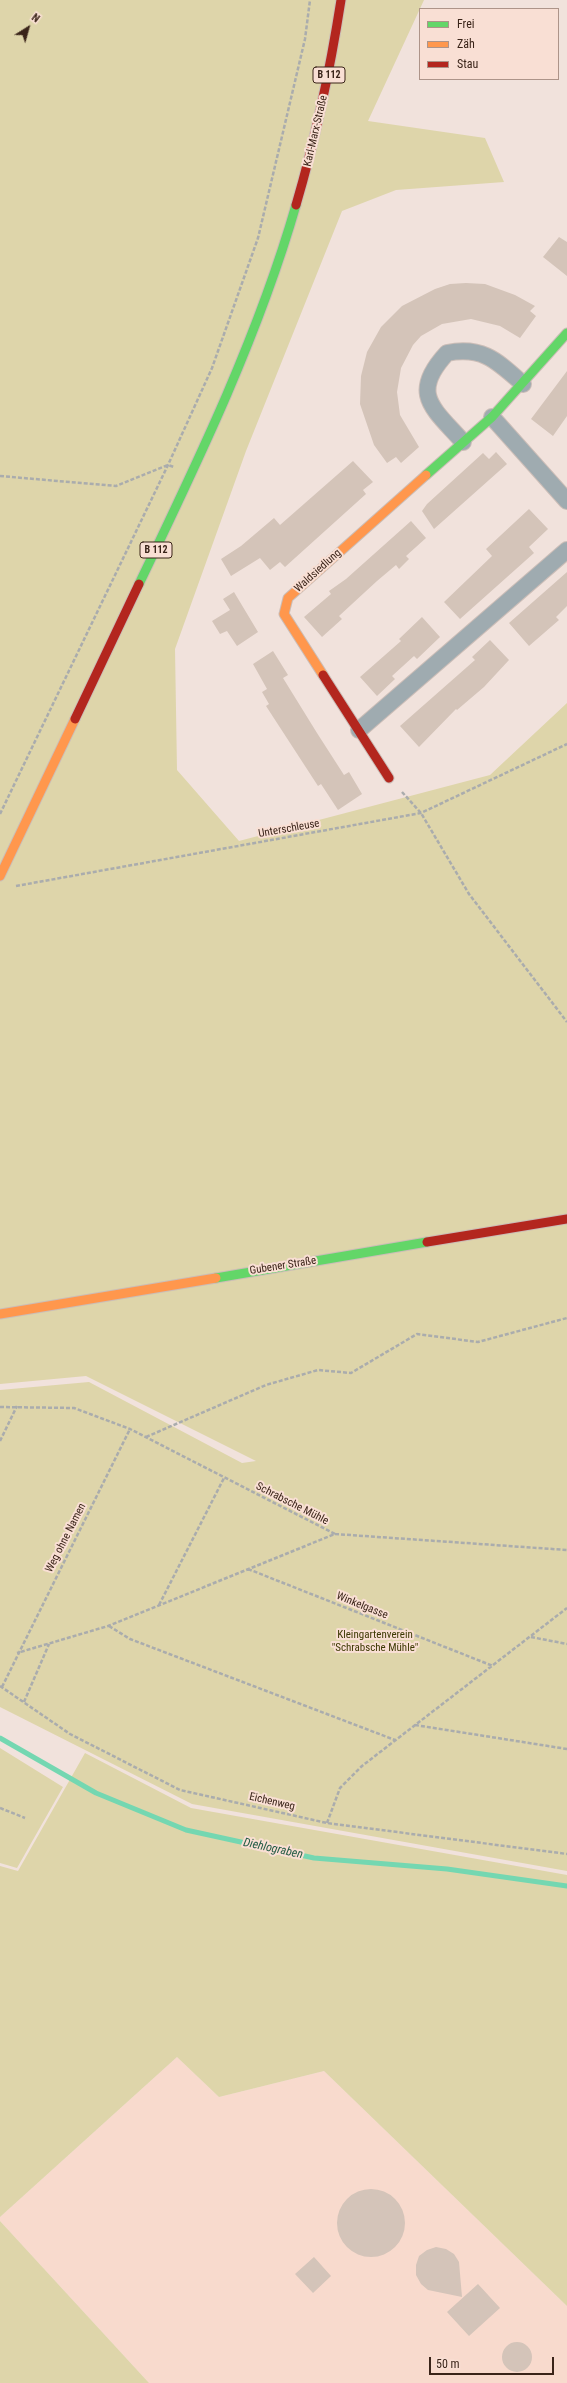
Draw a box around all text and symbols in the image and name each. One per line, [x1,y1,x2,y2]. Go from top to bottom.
north arrow [8,8,48,48]
legend [419,8,559,80]
text: N [29,11,42,25]
text: Frei [457,17,475,31]
text: Zäh [457,37,475,51]
text: Stau [457,57,478,71]
road number: B 112 [313,67,345,83]
street label: Karl-Marx-Straße [301,94,331,168]
road number: B 112 [140,542,172,558]
street label: Waldsiedlung [292,547,344,595]
street label: Unterschleuse [257,817,321,841]
street label: Gubener Straße [249,1254,317,1278]
street label: Schrabsche Mühle [254,1480,330,1528]
street label: Weg ohne Namen [43,1501,89,1575]
street label: Winkelgasse [334,1590,390,1622]
park label: Kleingartenverein "Schrabsche Mühle" [332,1628,418,1654]
street label: Eichenweg [248,1790,296,1814]
water label: Diehlograben [242,1836,304,1862]
scale bar [431,2349,556,2375]
text: 50 m [436,2357,460,2371]

